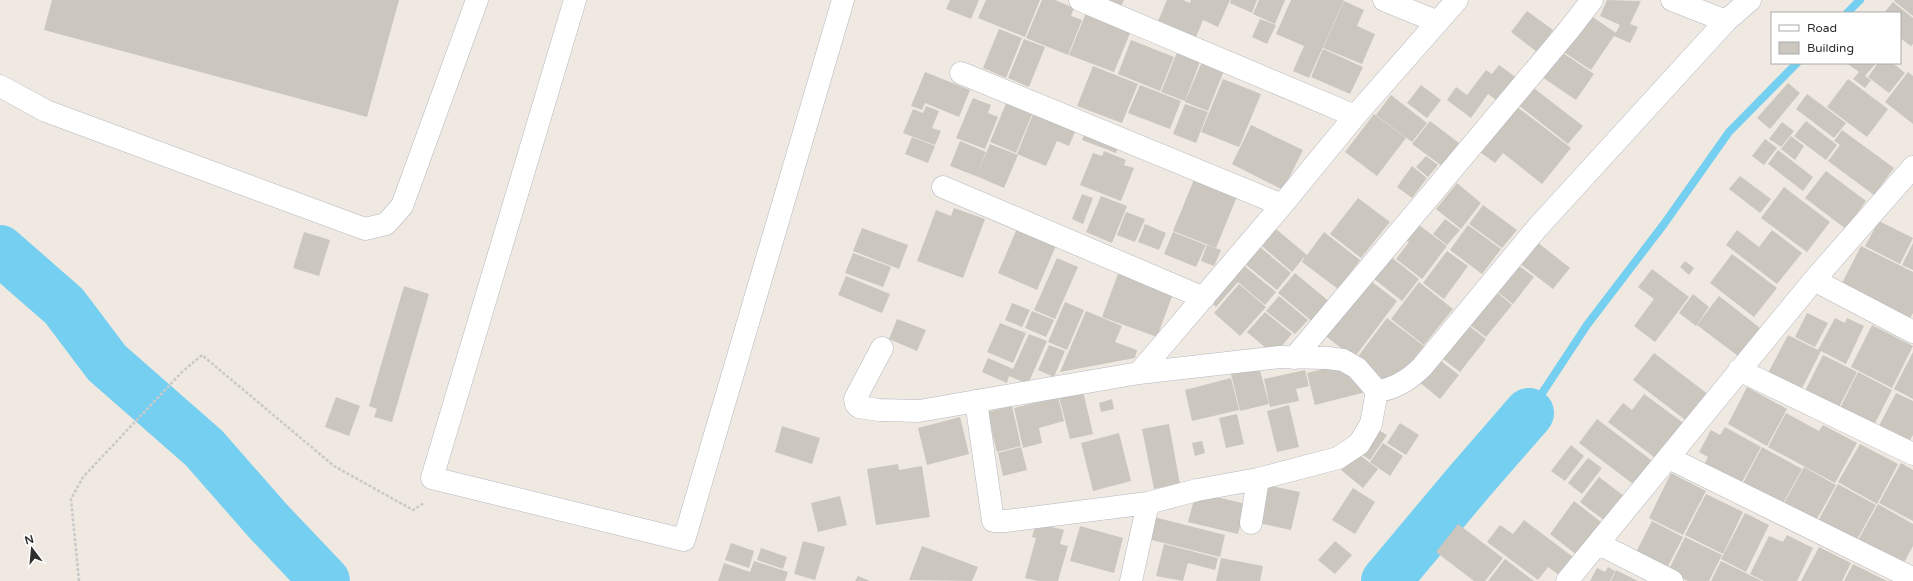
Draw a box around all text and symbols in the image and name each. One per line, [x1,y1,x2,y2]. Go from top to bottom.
legend [1771,12,1901,64]
text: Road [1807,21,1837,35]
text: Building [1807,41,1854,55]
north arrow [12,529,52,569]
text: N [23,532,35,547]

